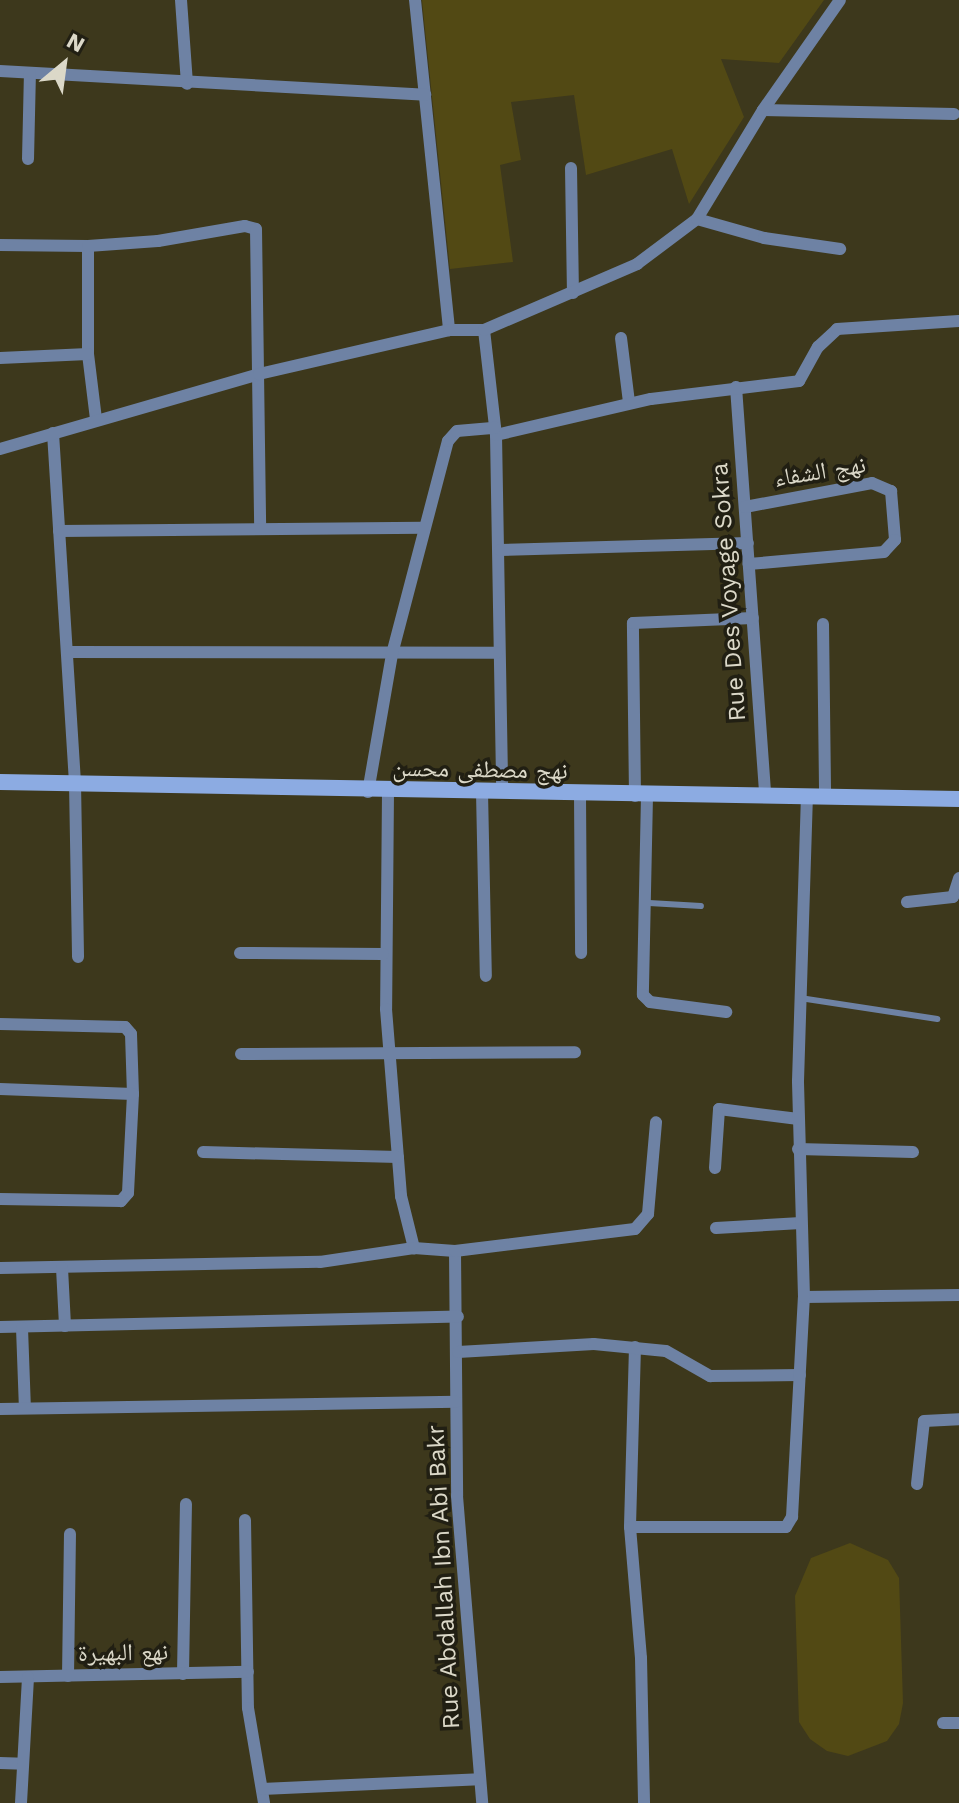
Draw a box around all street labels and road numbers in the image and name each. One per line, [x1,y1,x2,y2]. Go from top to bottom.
street label: نهج الشفاء [772,451,868,493]
street label: Rue Des Voyage Sokra [706,461,752,723]
street label: نهج مصطفى محسن [392,754,568,786]
street label: Rue Abdallah Ibn Abi Bakr [422,1423,466,1731]
street label: نهع البهيرة [78,1638,168,1668]

